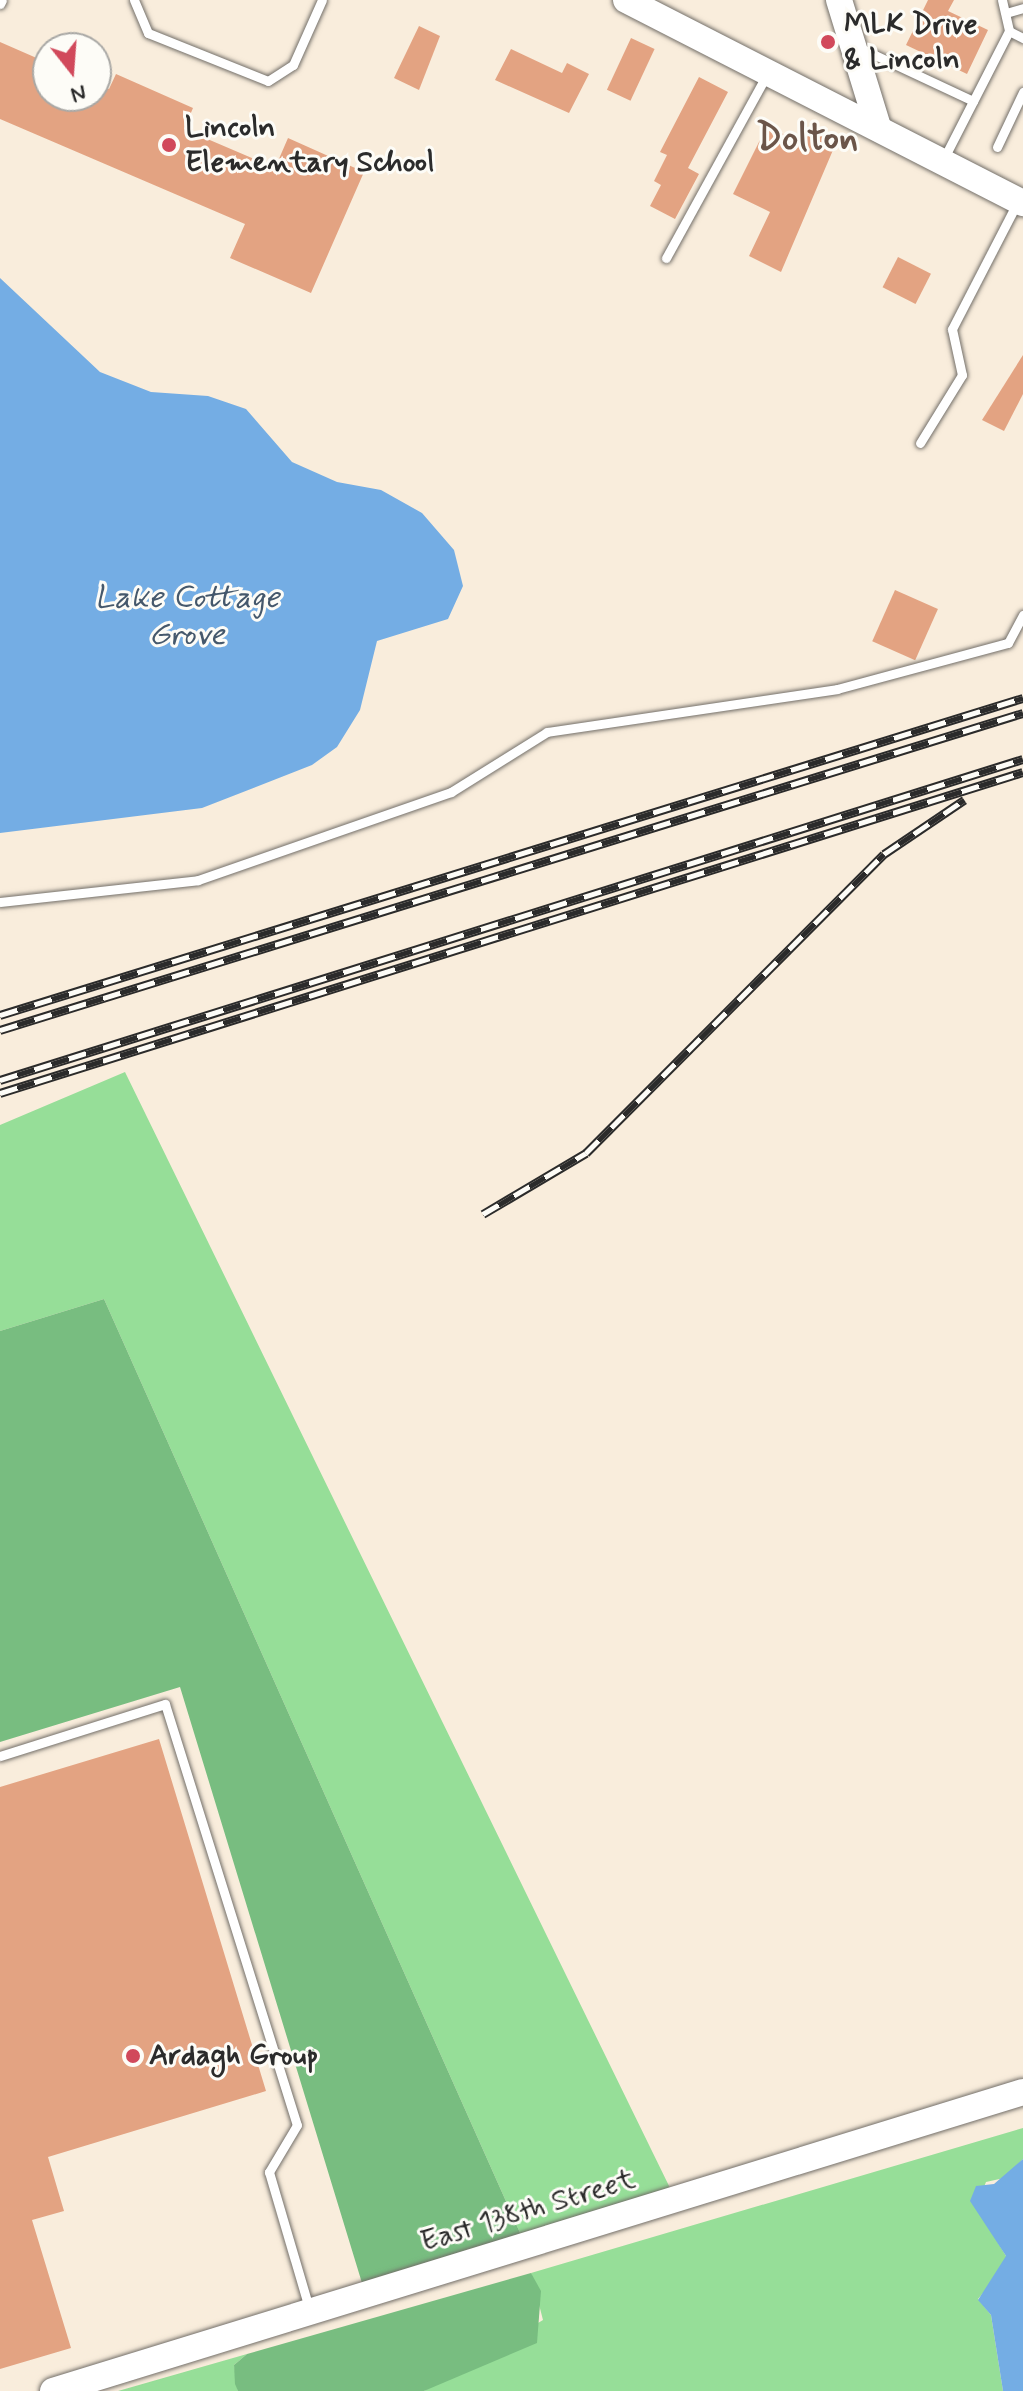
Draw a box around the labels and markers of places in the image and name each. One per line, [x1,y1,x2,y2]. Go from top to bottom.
place label: MLK Drive & Lincoln [844,7,977,78]
marker: MLK Drive & Lincoln [819,33,837,51]
place label: Lincoln Elementary School [185,110,434,180]
marker: Lincoln Elementary School [160,136,178,154]
place label: Ardagh Group [149,2038,318,2074]
marker: Ardagh Group [124,2047,142,2065]

